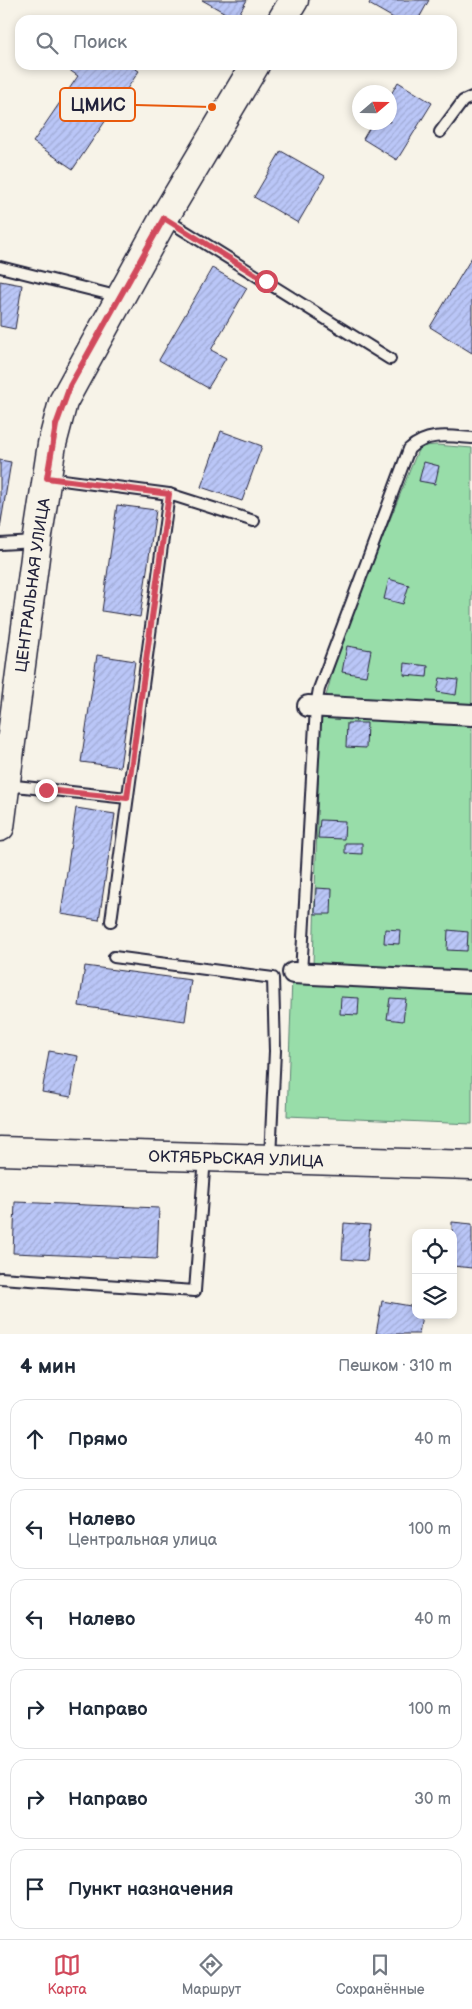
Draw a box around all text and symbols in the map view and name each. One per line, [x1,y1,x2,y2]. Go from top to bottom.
search box [15,15,457,70]
icon: search [33,29,61,57]
text: Поиск [73,31,127,54]
north arrow [352,85,397,130]
callout: ЦМИС [60,88,135,121]
text: ЦМИС [70,95,126,116]
route start [255,270,278,293]
street label: ЦЕНТРАЛЬНАЯ УЛИЦА [12,496,55,674]
route end [35,779,58,802]
street label: ОКТЯБРЬСКАЯ УЛИЦА [148,1147,324,1172]
map controls [412,1229,457,1319]
button: locate [412,1229,457,1274]
button: layers [412,1274,457,1319]
text: 4 мин [20,1354,76,1379]
text: Пешком · 310 m [338,1357,452,1376]
icon: ahead [21,1425,49,1453]
text: Прямо [68,1428,128,1451]
text: 40 m [414,1430,451,1449]
text: Налево [68,1508,135,1531]
icon: left [21,1515,49,1543]
text: 100 m [408,1520,451,1539]
text: Центральная улица [68,1531,217,1550]
icon: left [21,1605,49,1633]
text: Налево [68,1608,135,1631]
text: 40 m [414,1610,451,1629]
icon: right [21,1695,49,1723]
text: Направо [68,1698,148,1721]
text: 100 m [408,1700,451,1719]
icon: right [21,1785,49,1813]
text: Направо [68,1788,148,1811]
text: 30 m [414,1790,451,1809]
icon: arrive [21,1875,49,1903]
text: Пункт назначения [68,1878,233,1901]
tab: Карта [47,1951,87,1998]
tab: Маршрут [182,1951,241,1998]
tab: Сохранённые [336,1951,425,1998]

